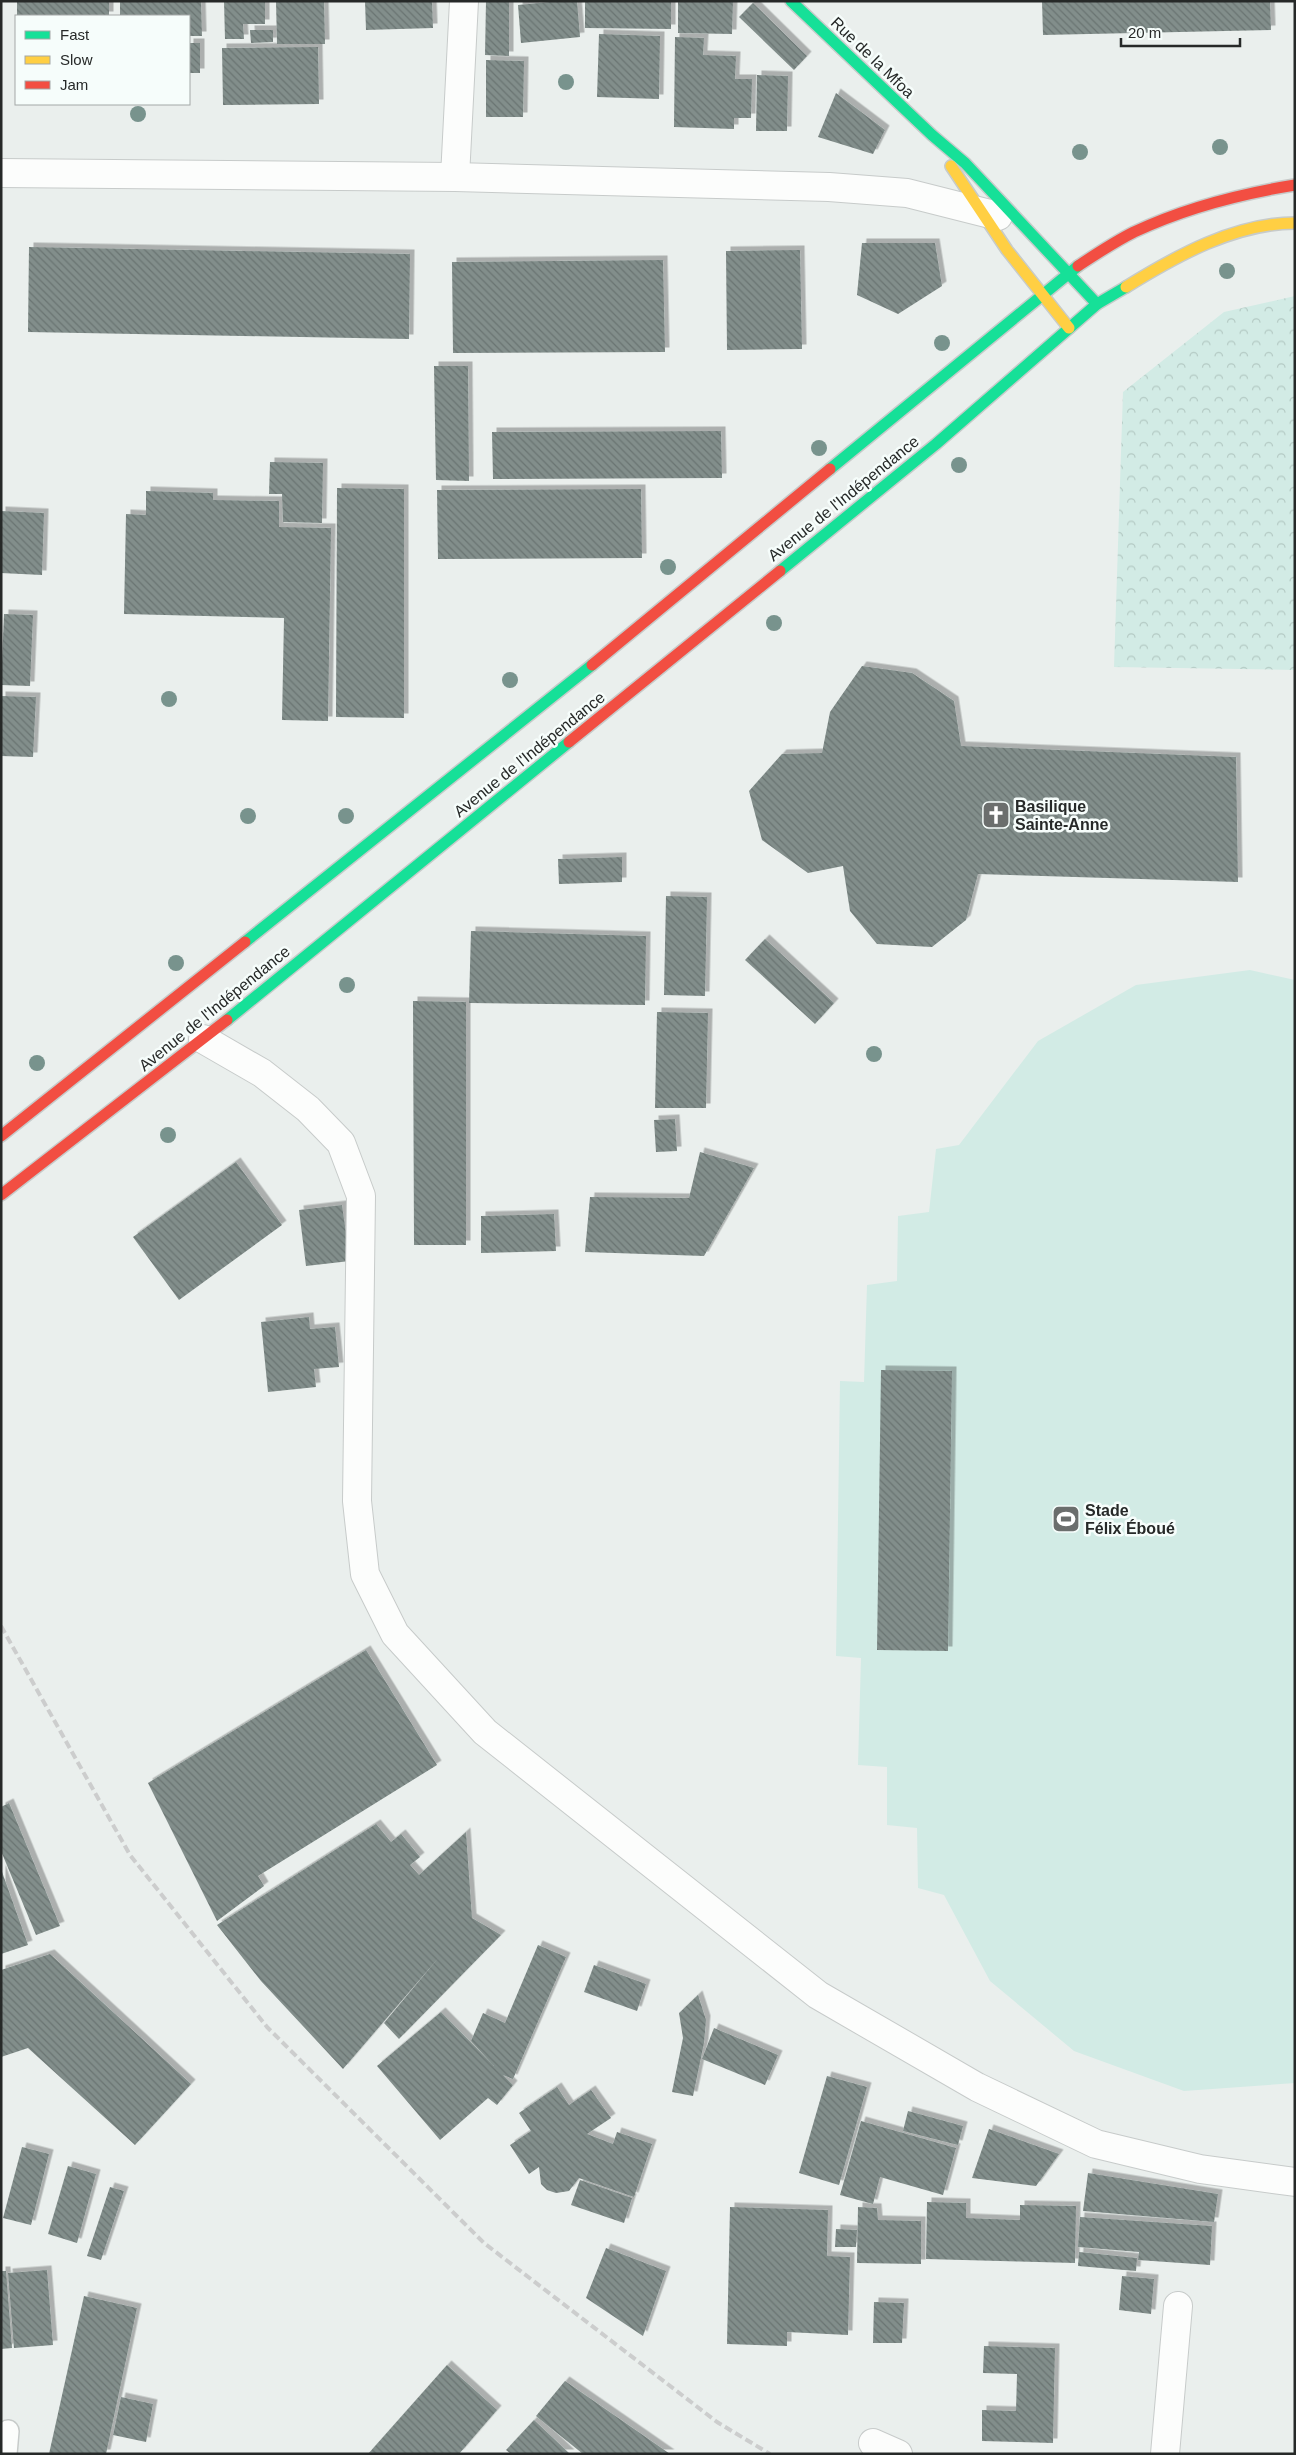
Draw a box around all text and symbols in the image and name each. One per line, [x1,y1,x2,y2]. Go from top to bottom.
street label: Rue de la Mfoa [828,14,918,101]
legend [15,15,190,105]
scale bar [1121,15,1240,47]
text: 20 m [1128,24,1161,41]
text: Fast [60,26,90,43]
text: Slow [60,51,93,68]
text: Jam [60,76,88,93]
street label: Avenue de l'Indépendance [765,432,922,564]
street label: Avenue de l'Indépendance [451,688,608,820]
place label: Basilique Sainte-Anne [1015,798,1108,833]
church icon: Basilique Sainte-Anne [981,800,1011,830]
street label: Avenue de l'Indépendance [136,942,293,1074]
place label: Stade Félix Éboué [1085,1502,1175,1537]
sports icon: Stade Félix Éboué [1051,1504,1081,1534]

